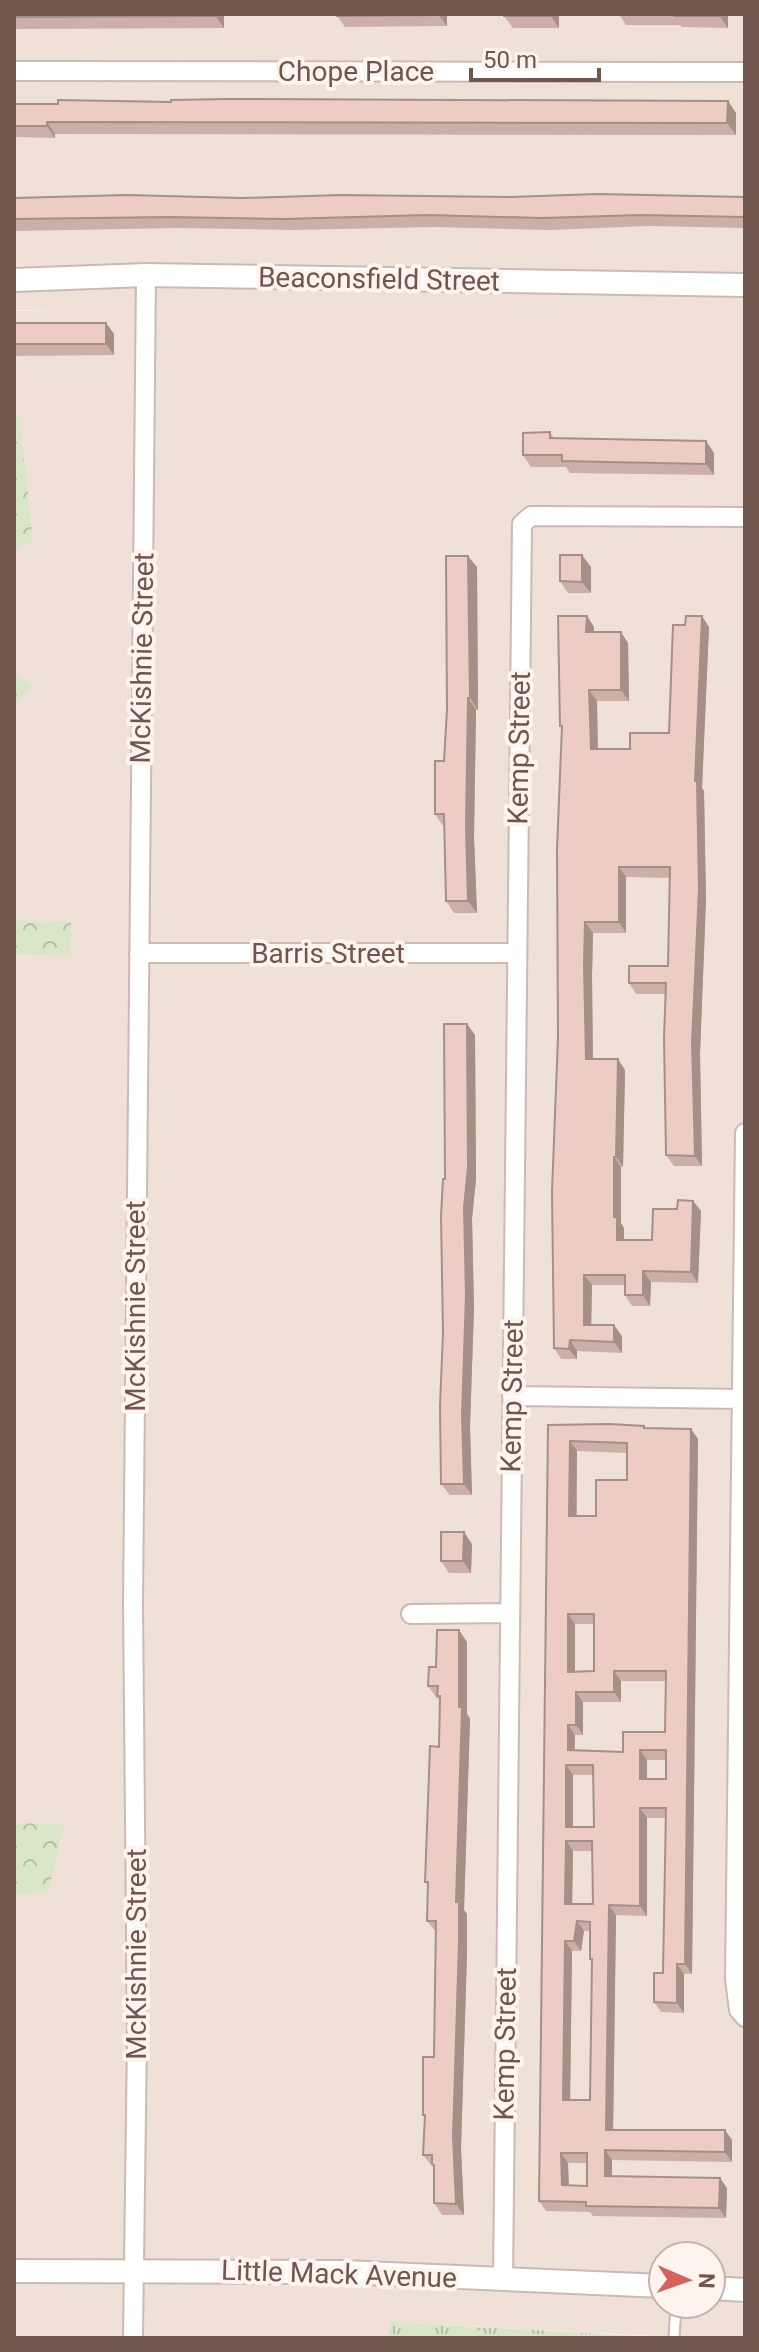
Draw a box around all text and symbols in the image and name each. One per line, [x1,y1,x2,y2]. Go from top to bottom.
scale bar [471,32,599,82]
text: 50 m [483,46,537,74]
street label: Chope Place [278,55,434,88]
street label: Beaconsfield Street [258,260,500,298]
street label: McKishnie Street [124,552,160,764]
street label: Kemp Street [501,671,537,825]
street label: Barris Street [251,937,405,970]
street label: McKishnie Street [119,1200,152,1412]
street label: Kemp Street [494,1319,530,1473]
street label: McKishnie Street [120,1848,153,2060]
street label: Kemp Street [487,1967,523,2121]
north arrow [647,2240,727,2320]
street label: Little Mack Avenue [221,2253,457,2295]
text: N [694,2272,719,2289]

